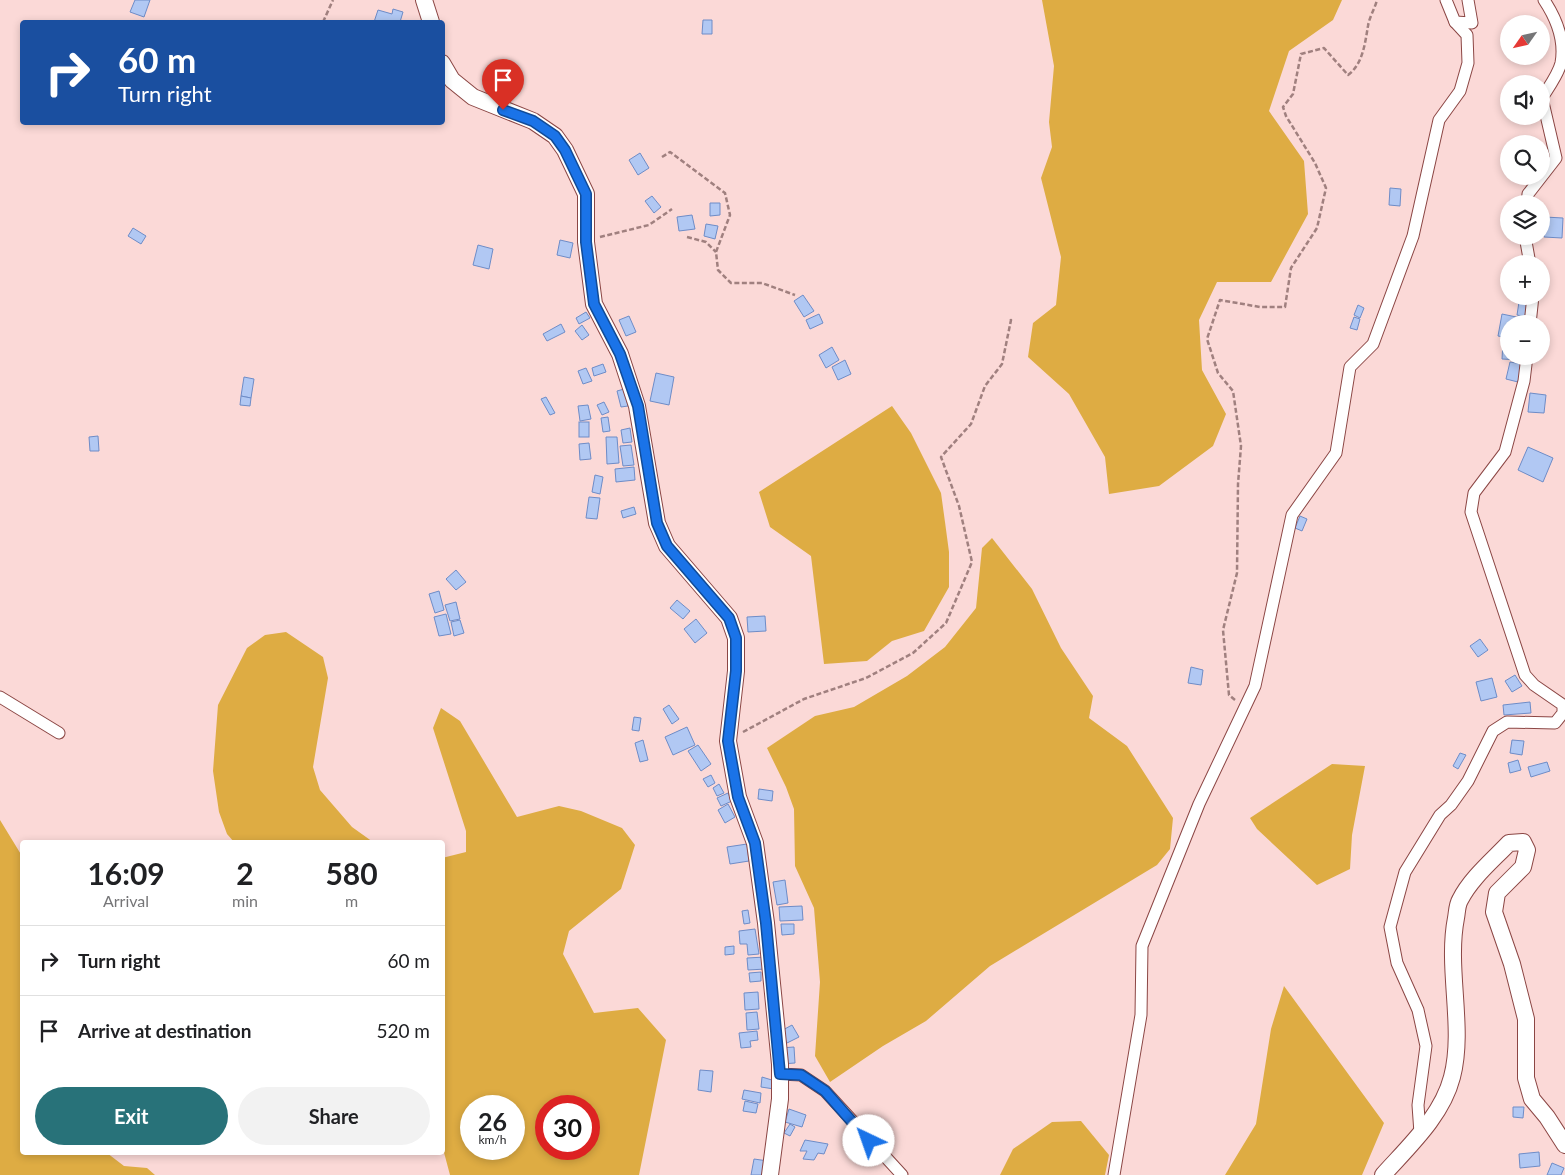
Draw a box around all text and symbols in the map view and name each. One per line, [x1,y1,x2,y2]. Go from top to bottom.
north arrow [1500,15,1550,65]
map controls [1500,15,1550,365]
text: 60 m [118,38,196,80]
icon: right [35,40,100,105]
pin [482,59,524,110]
icon: arrive [489,66,517,94]
button: sound [1500,75,1550,125]
text: Turn right [118,80,212,107]
button: search [1500,135,1550,185]
button: layers [1500,195,1550,245]
button: + [1500,255,1550,305]
button: − [1500,315,1550,365]
text: 16:09 [87,855,165,891]
text: 2 [236,855,254,891]
text: 580 [325,855,378,891]
text: Arrival [103,891,149,910]
text: min [232,891,258,910]
text: m [345,891,358,910]
icon: right [35,947,63,975]
text: Turn right [78,949,160,972]
text: 60 m [387,949,430,972]
icon: arrive [35,1017,63,1045]
text: Arrive at destination [78,1019,251,1042]
text: 520 m [376,1019,430,1042]
button: Exit [35,1087,228,1145]
button: Share [238,1087,430,1145]
speed limit sign: 30 [535,1095,600,1160]
text: 26 [478,1106,507,1136]
position arrow [842,1114,894,1166]
text: km/h [478,1132,507,1147]

